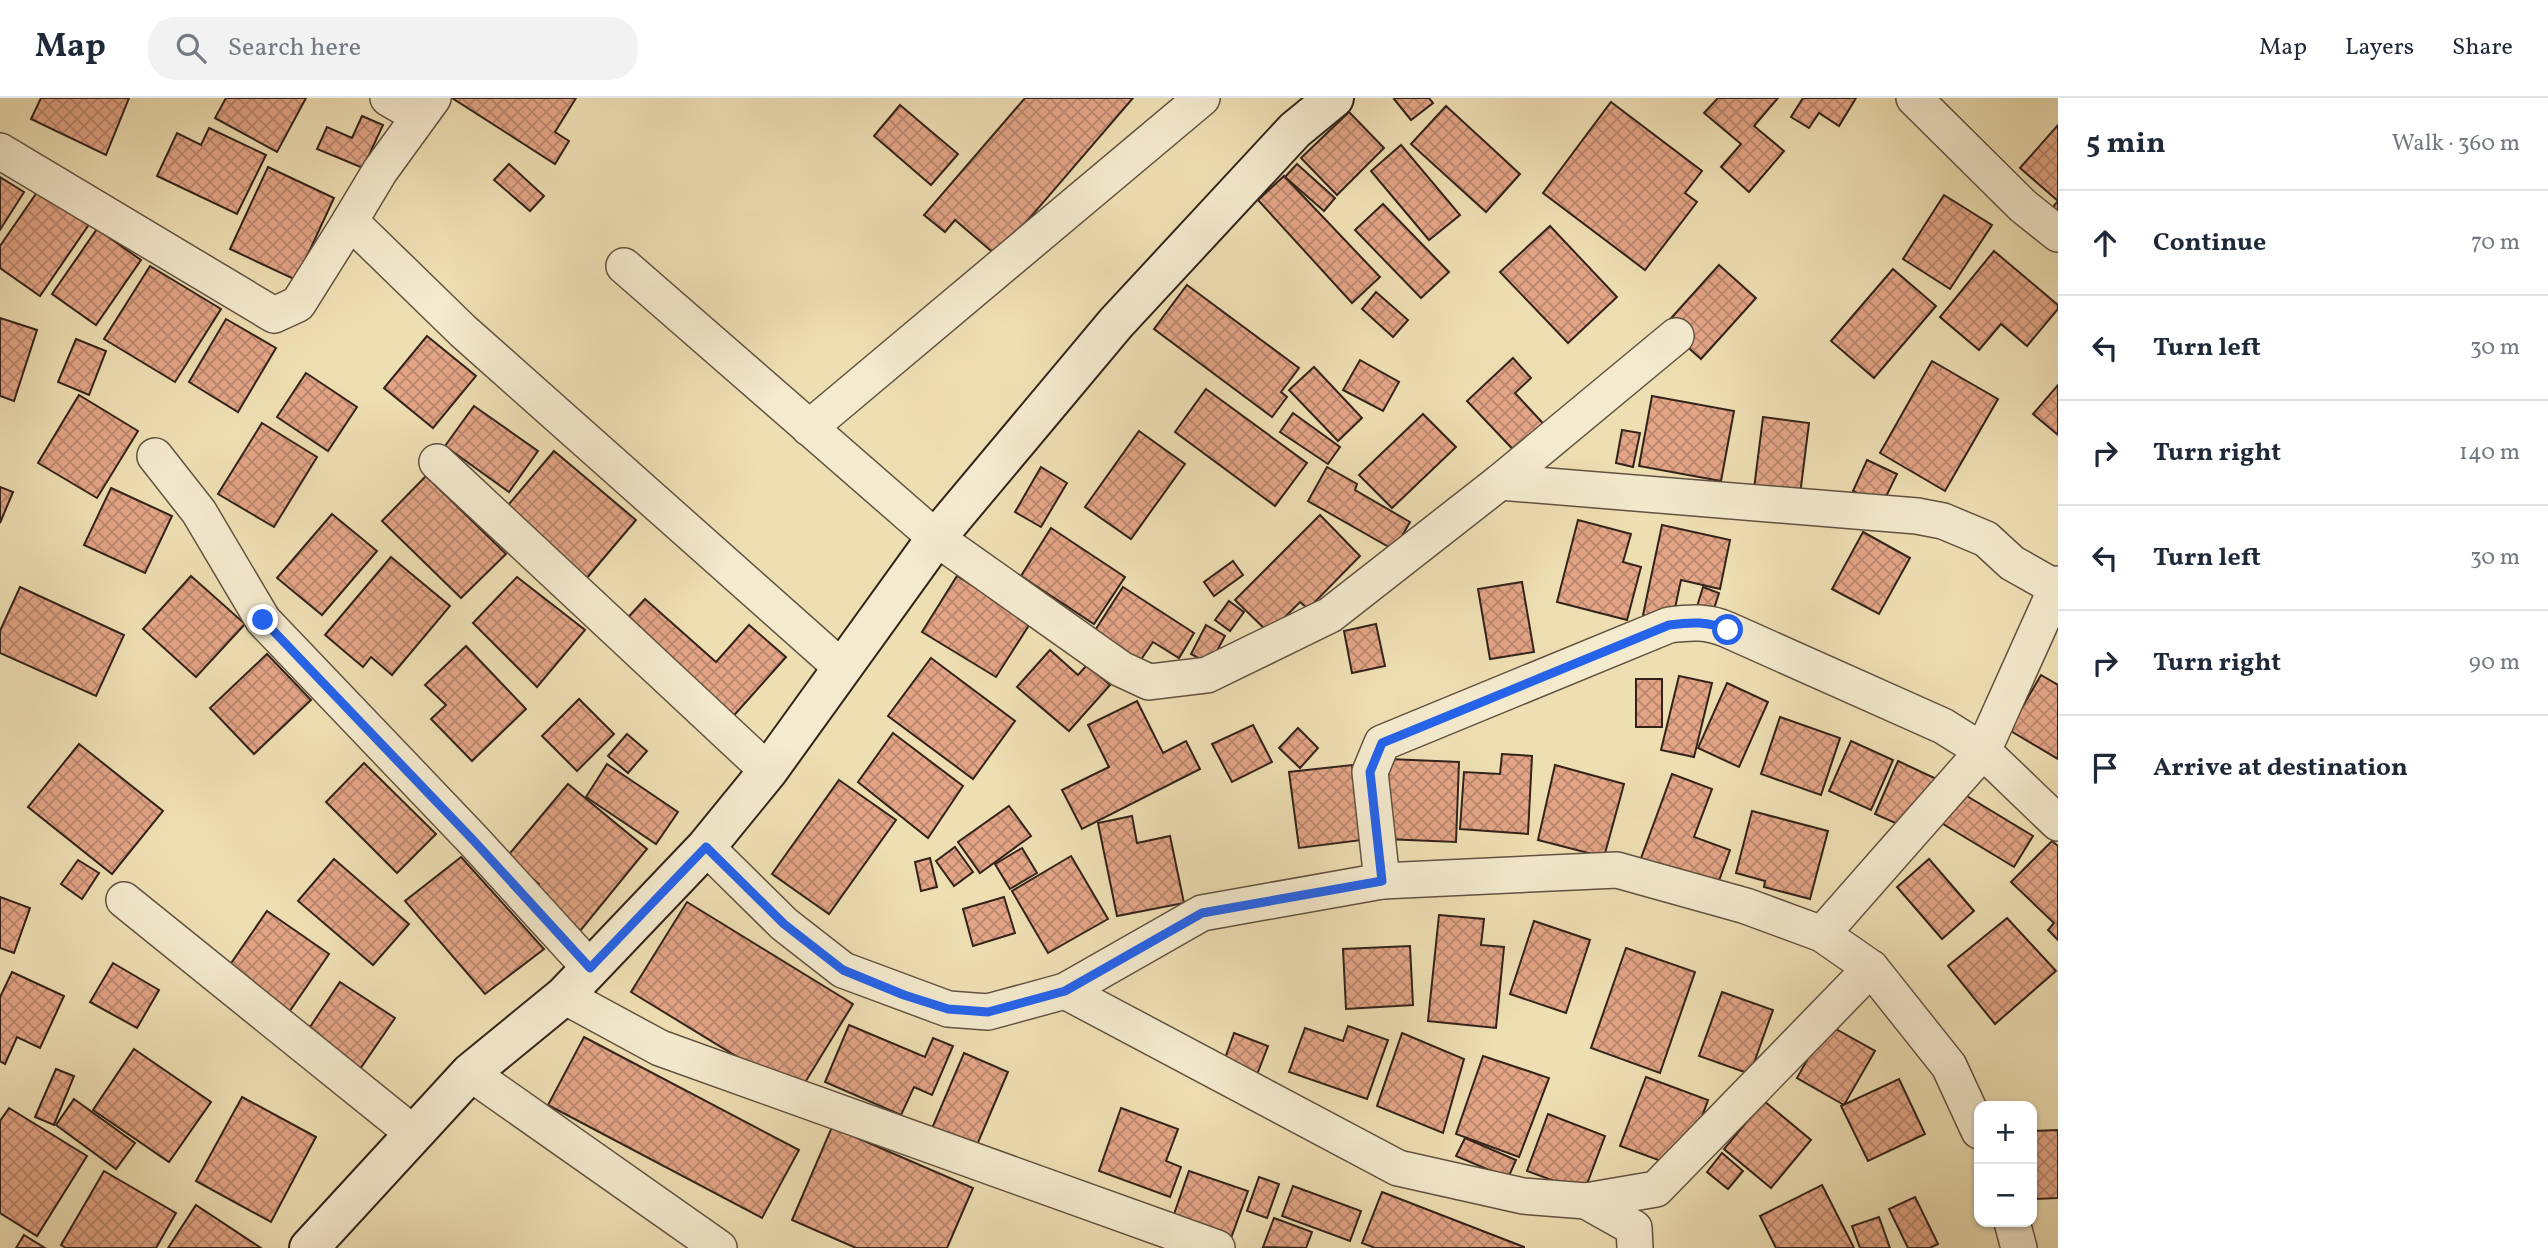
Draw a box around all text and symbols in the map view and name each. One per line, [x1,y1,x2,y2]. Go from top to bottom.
search box [148,17,638,80]
text: Map [35,25,106,71]
icon: search [172,29,210,67]
text: Search here [228,30,361,66]
text: Map [2259,31,2307,65]
text: Layers [2345,31,2414,65]
text: Share [2452,31,2513,65]
text: 5 min [2086,123,2166,165]
text: Walk · 360 m [2392,128,2520,160]
icon: ahead [2086,224,2124,262]
text: Continue [2153,225,2266,261]
text: 70 m [2471,227,2520,259]
icon: left [2086,329,2124,367]
text: Turn left [2153,330,2261,366]
text: 30 m [2470,332,2520,364]
icon: right [2086,434,2124,472]
text: Turn right [2153,435,2281,471]
text: 140 m [2459,437,2520,469]
icon: left [2086,539,2124,577]
text: Turn left [2153,540,2261,576]
text: 30 m [2470,542,2520,574]
route end [247,604,278,635]
route start [1712,614,1743,645]
icon: right [2086,644,2124,682]
text: Turn right [2153,645,2281,681]
text: 90 m [2469,647,2520,679]
icon: arrive [2086,749,2124,787]
text: Arrive at destination [2153,750,2408,786]
map controls [1974,1101,2037,1227]
button: + [1974,1101,2037,1164]
button: − [1974,1164,2037,1227]

